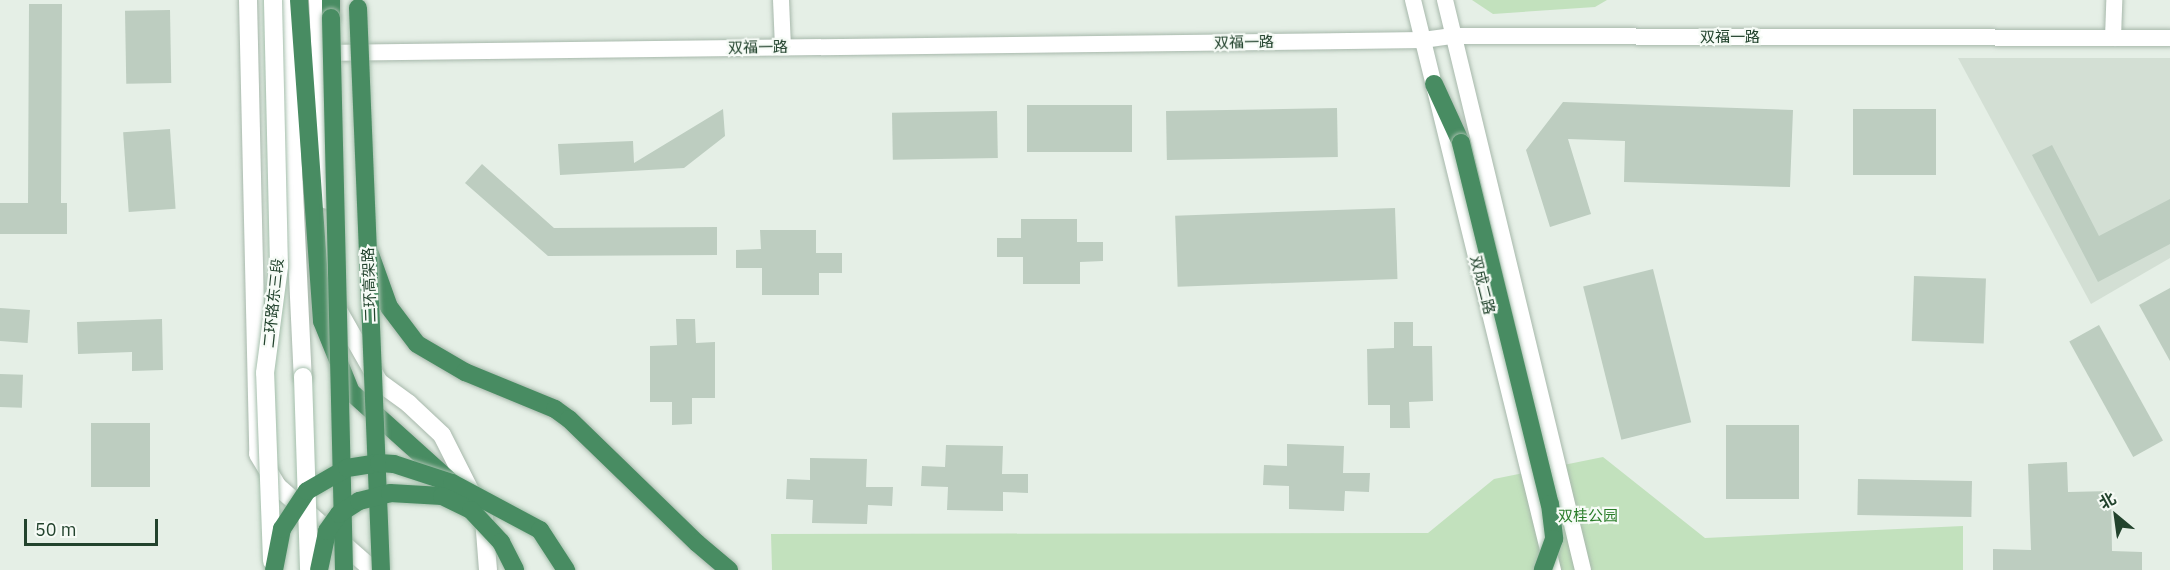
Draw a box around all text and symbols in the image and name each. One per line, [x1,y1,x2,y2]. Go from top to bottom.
street label: 双福一路 [1700,28,1760,46]
street label: 双福一路 [1214,32,1274,52]
street label: 双福一路 [728,37,788,57]
street label: 二环高架路 [359,247,379,323]
street label: 双成二路 [1467,254,1499,316]
street label: 二环路东三段 [259,257,287,349]
north arrow [2086,486,2146,546]
text: 北 [2095,488,2119,513]
scale bar [27,507,160,545]
park label: 双桂公园 [1558,507,1618,525]
text: 50 m [35,518,77,541]

